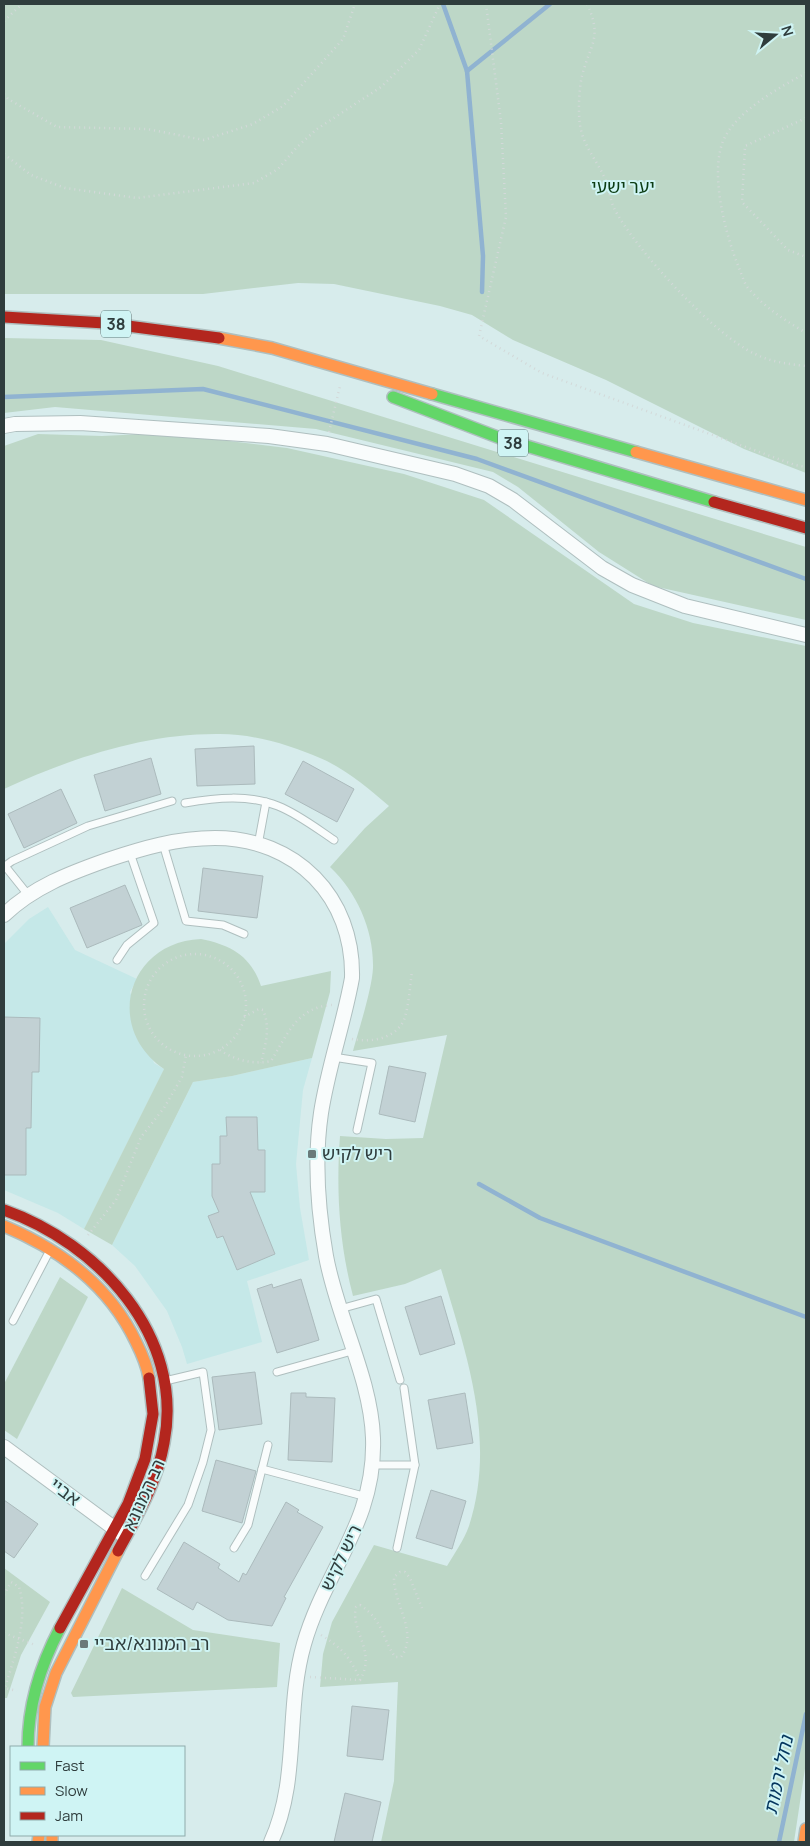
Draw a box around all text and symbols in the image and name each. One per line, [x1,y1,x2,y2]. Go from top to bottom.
north arrow [750,10,800,60]
text: N [777,23,798,39]
park label: יער ישעי [591,174,655,198]
road number: 38 [101,310,131,338]
road number: 38 [498,429,528,456]
place label: ריש לקיש [322,1141,393,1165]
marker: ריש לקיש [306,1148,318,1160]
street label: רב המנונא [117,1455,170,1534]
street label: אביי [45,1472,86,1511]
street label: ריש לקיש [314,1521,366,1595]
place label: רב המנונא/אביי [94,1631,209,1655]
marker: רב המנונא/אביי [78,1638,90,1650]
water label: נחל ירמות [757,1732,799,1817]
legend [10,1746,185,1836]
text: Fast [55,1755,84,1776]
text: Slow [55,1780,88,1801]
text: Jam [55,1805,83,1826]

